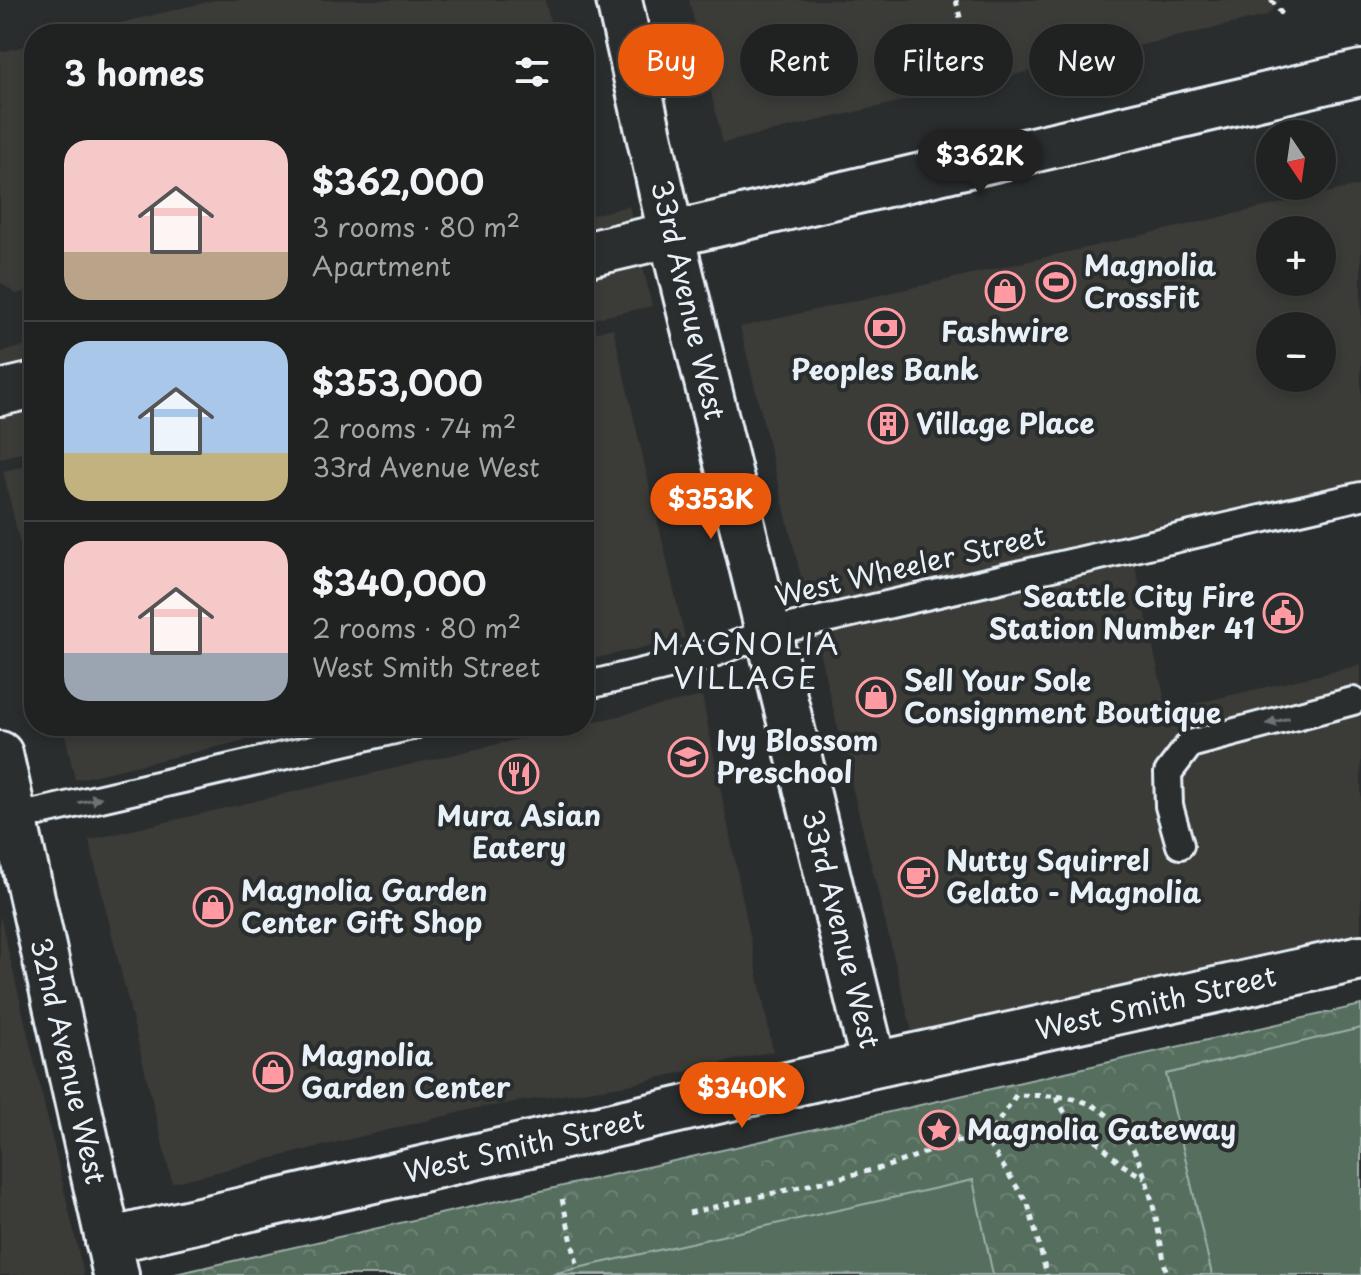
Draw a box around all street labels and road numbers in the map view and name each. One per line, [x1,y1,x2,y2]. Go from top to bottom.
street label: 33rd Avenue West [641,175,738,424]
street label: West Wheeler Street [770,513,1049,617]
street label: 33rd Avenue West [792,804,893,1053]
street label: 32nd Avenue West [20,933,119,1188]
street label: West Smith Street [1031,953,1280,1050]
street label: West Smith Street [399,1096,648,1193]

